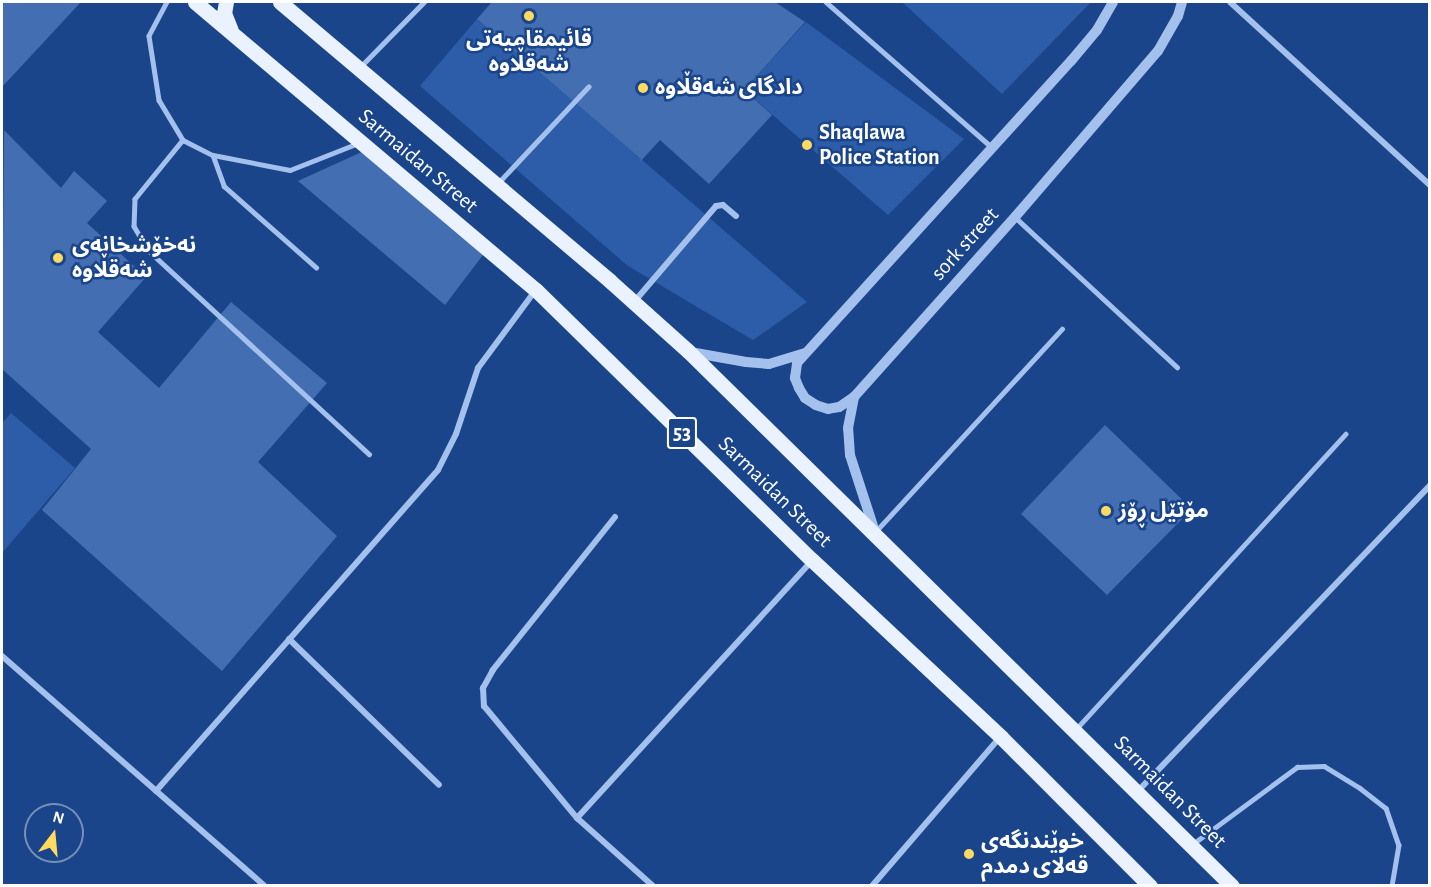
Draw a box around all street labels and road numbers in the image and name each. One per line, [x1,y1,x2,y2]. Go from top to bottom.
street label: Sarmaidan Street [353,103,483,219]
street label: sork street [925,202,1005,286]
road number: 53 [666,415,698,451]
street label: Sarmaidan Street [713,431,837,553]
street label: Sarmaidan Street [1108,730,1232,854]

